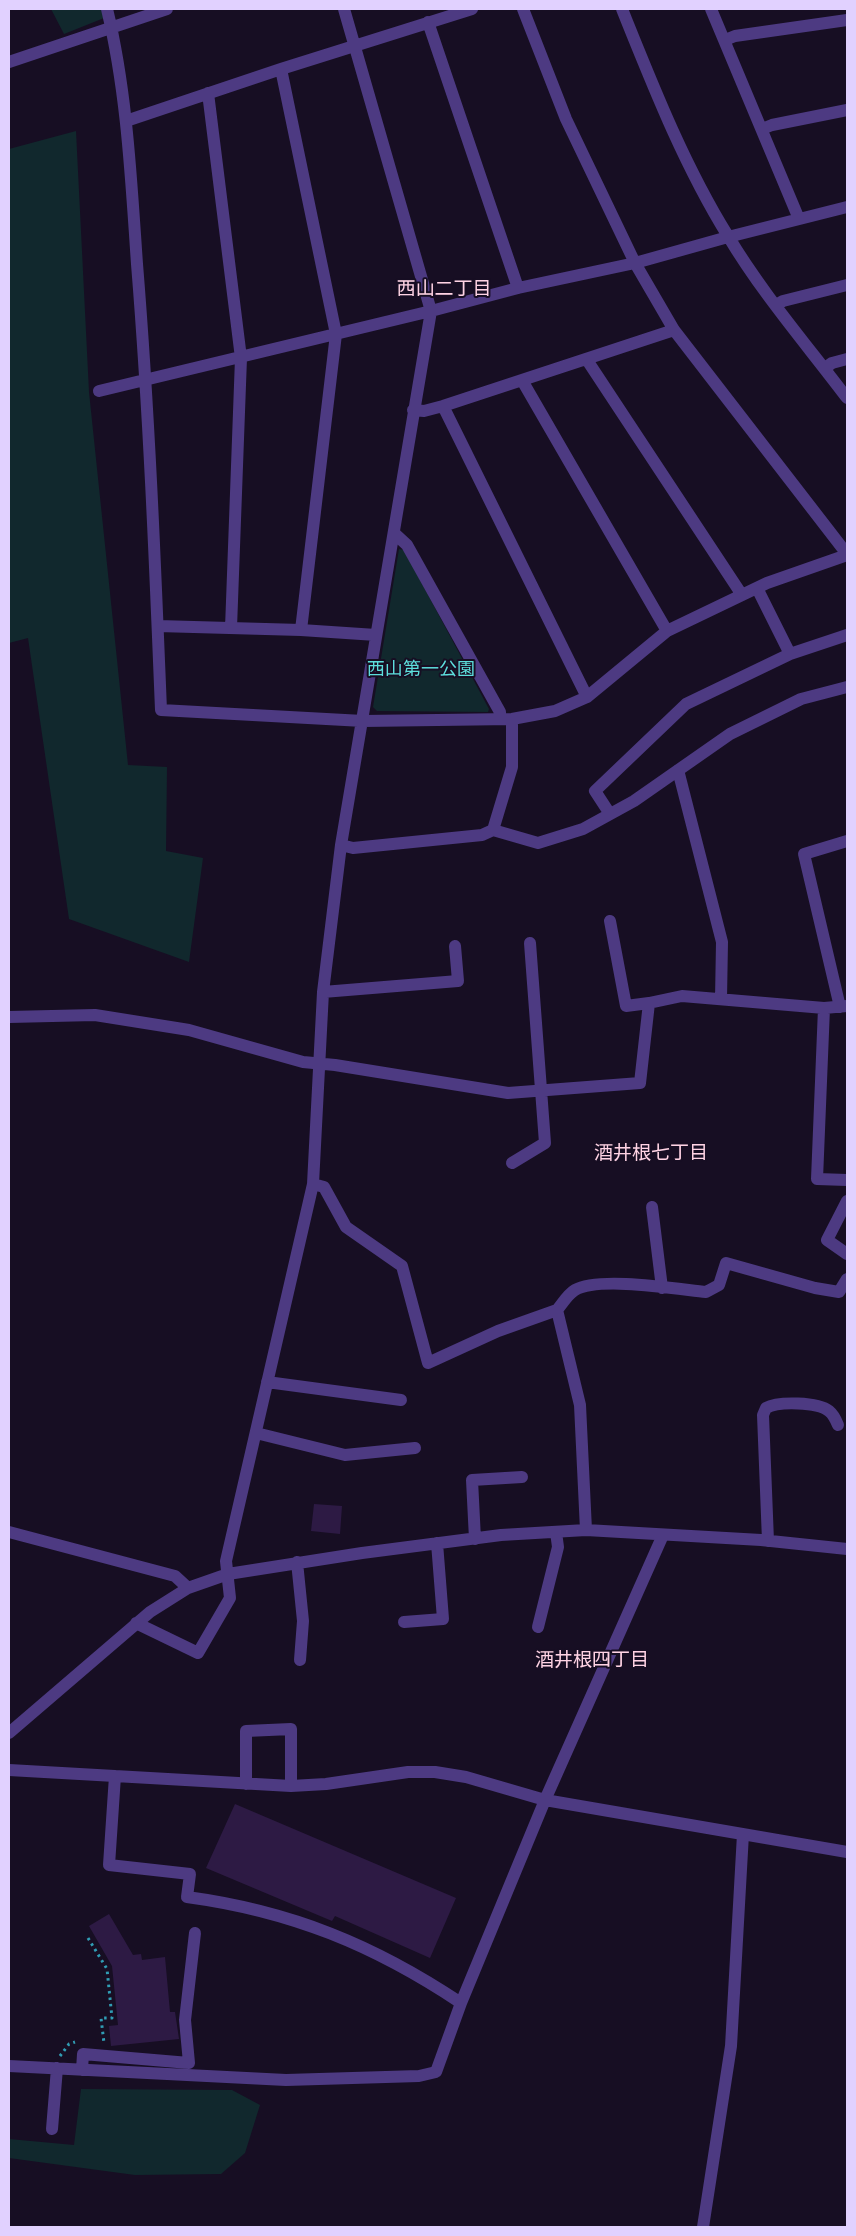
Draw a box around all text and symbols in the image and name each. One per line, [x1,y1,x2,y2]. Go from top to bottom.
district label: 西山二丁目 [397,279,491,301]
park label: 西山第一公園 [367,659,475,681]
district label: 酒井根七丁目 [594,1143,708,1165]
district label: 酒井根四丁目 [535,1650,649,1672]

